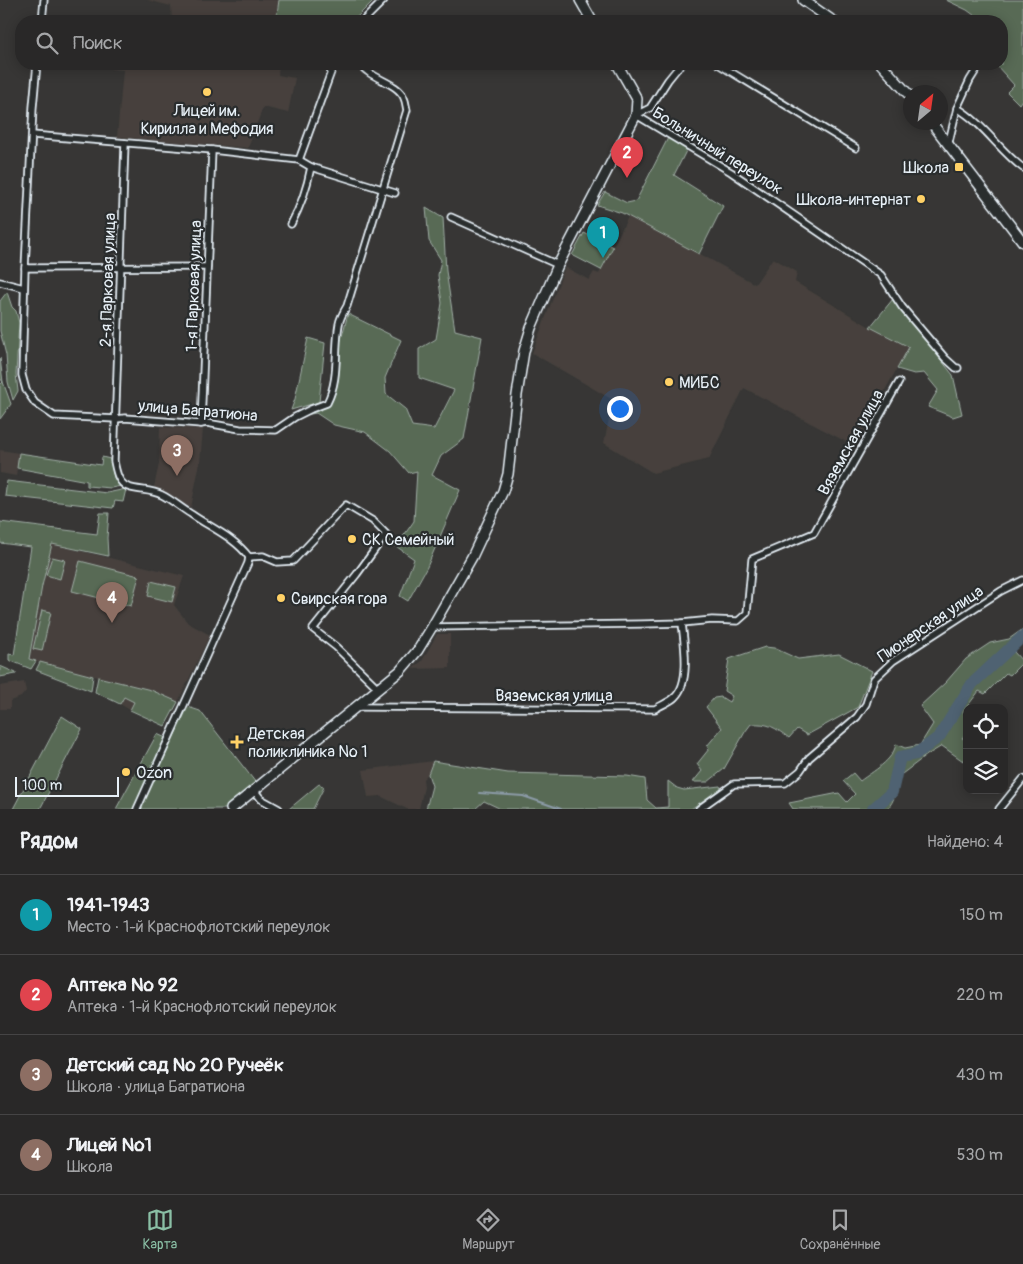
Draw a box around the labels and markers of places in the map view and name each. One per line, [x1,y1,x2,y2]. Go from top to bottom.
marker: Лицей им. Кирилла и Мефодия [201,86,213,98]
place label: Лицей им. Кирилла и Мефодия [141,101,273,139]
pin: 2 [611,137,643,178]
place label: Школа [903,158,949,178]
marker: Школа [953,161,965,173]
place label: Школа-интернат [796,190,911,210]
marker: Школа-интернат [915,193,927,205]
pin: 1 [587,217,619,258]
place label: МИБС [679,373,720,393]
marker: МИБС [663,376,675,388]
pin: 3 [161,435,193,476]
place label: СК Семейный [362,530,454,550]
marker: СК Семейный [346,533,358,545]
pin: 4 [96,582,128,623]
place label: Свирская гора [291,589,387,609]
marker: Свирская гора [275,592,287,604]
place label: Детская поликлиника № 1 [247,724,367,762]
marker: Детская поликлиника № 1 [230,735,244,749]
place label: Ozon [136,763,172,783]
marker: Ozon [120,766,132,778]

